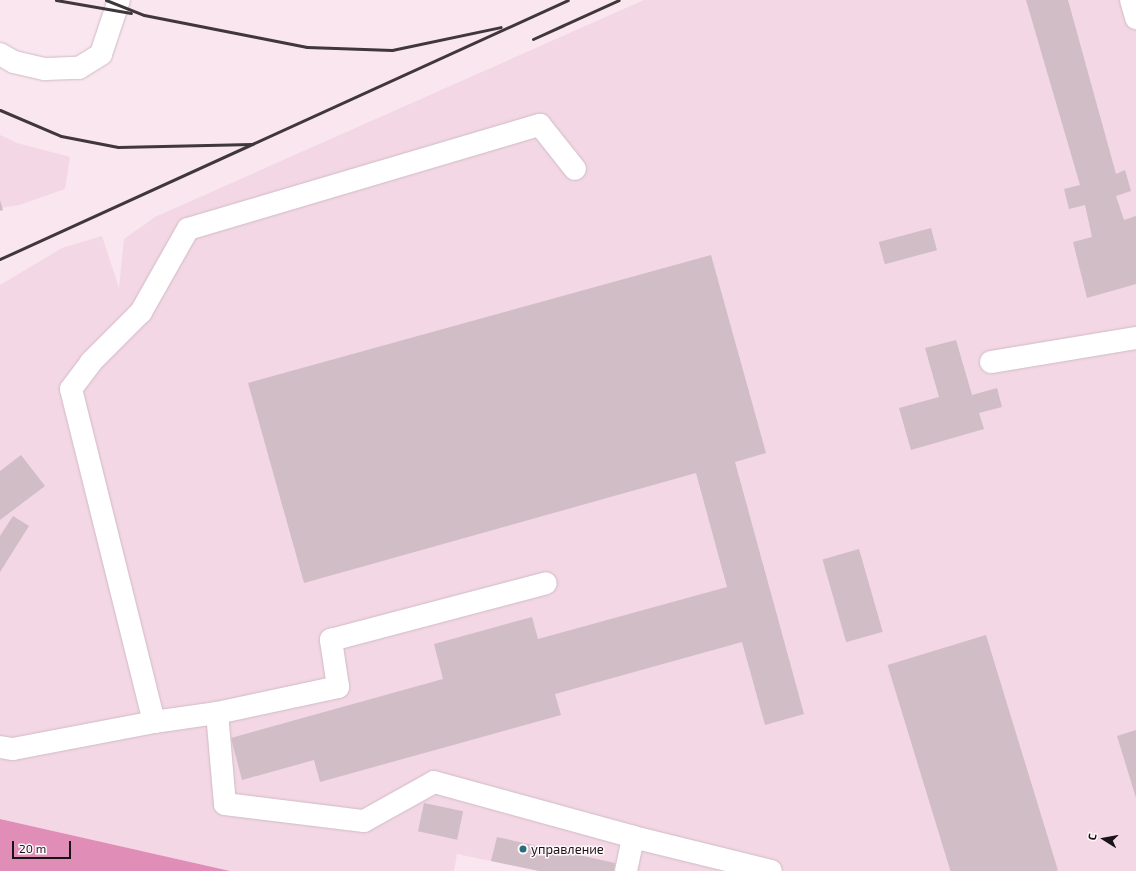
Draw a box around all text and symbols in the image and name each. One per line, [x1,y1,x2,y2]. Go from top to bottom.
north arrow [1084,819,1124,859]
text: С [1085,832,1099,841]
scale bar [14,833,73,859]
text: 20 m [19,841,46,855]
place label: управление [531,841,604,857]
marker: управление [518,844,528,854]

